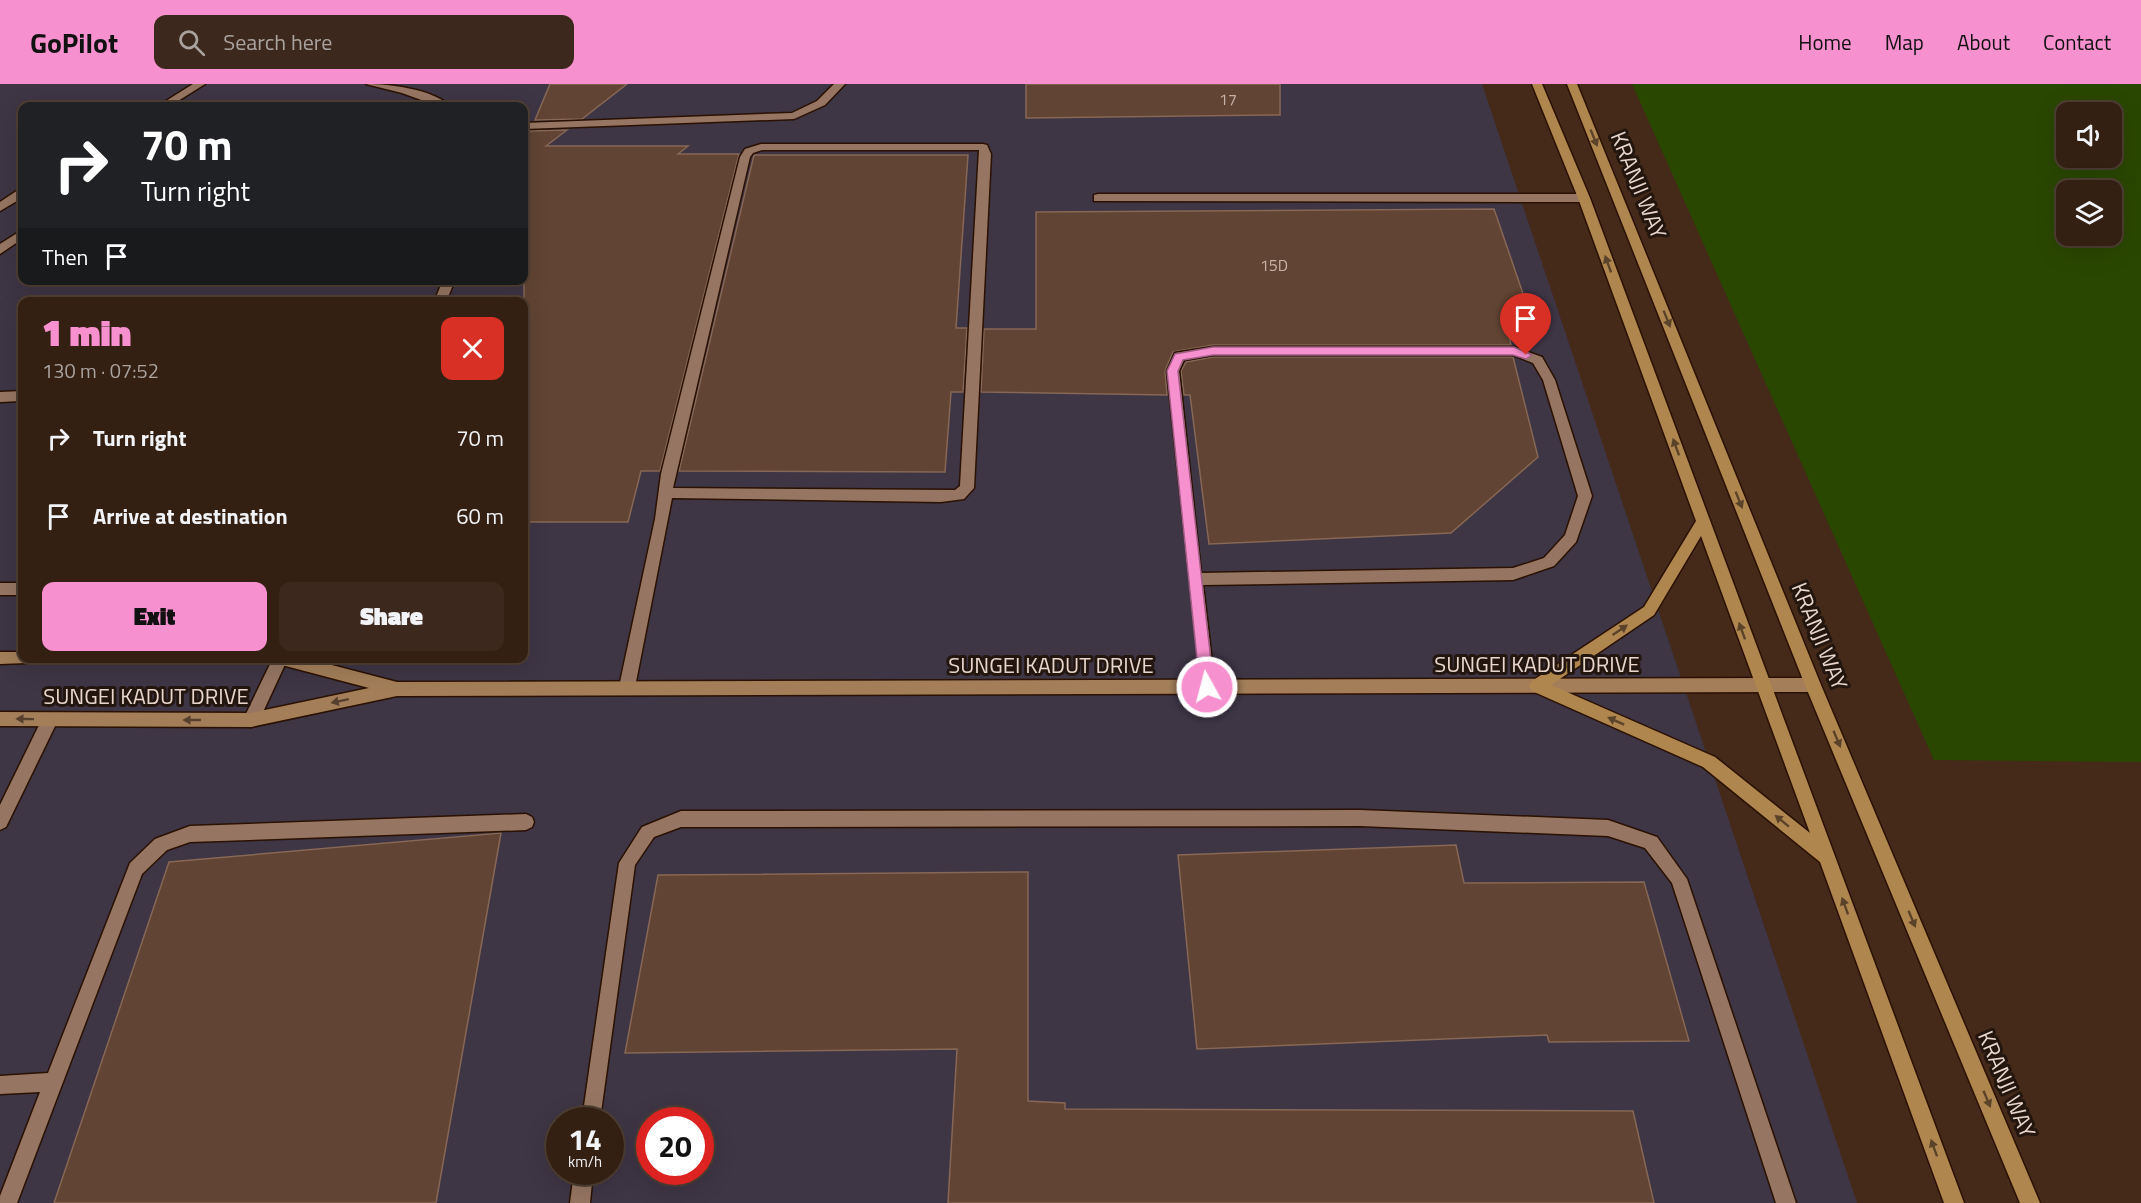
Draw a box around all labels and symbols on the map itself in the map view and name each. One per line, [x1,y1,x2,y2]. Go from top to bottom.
house number: 17 [1219,87,1237,111]
street label: KRANJI WAY [1602,126,1676,244]
one-way arrow [1589,130,1599,148]
house number: 15D [1260,253,1288,277]
one-way arrow [1603,255,1612,273]
pin [1500,293,1551,355]
one-way arrow [1663,310,1672,328]
one-way arrow [1670,438,1680,456]
one-way arrow [1735,491,1744,509]
street label: KRANJI WAY [1783,577,1857,695]
one-way arrow [1737,622,1747,640]
one-way arrow [1612,625,1629,636]
street label: SUNGEI KADUT DRIVE [1434,647,1640,681]
street label: SUNGEI KADUT DRIVE [948,648,1154,682]
position arrow [1175,655,1239,719]
street label: SUNGEI KADUT DRIVE [43,679,249,713]
one-way arrow [330,697,349,706]
one-way arrow [15,714,34,724]
one-way arrow [183,715,202,725]
one-way arrow [1607,716,1625,726]
one-way arrow [1832,730,1842,748]
one-way arrow [1774,814,1790,827]
one-way arrow [1839,897,1849,915]
one-way arrow [1907,910,1917,928]
street label: KRANJI WAY [1969,1025,2045,1143]
one-way arrow [1983,1090,1992,1108]
speed limit sign: 20 [636,1107,714,1185]
one-way arrow [1928,1139,1938,1157]

